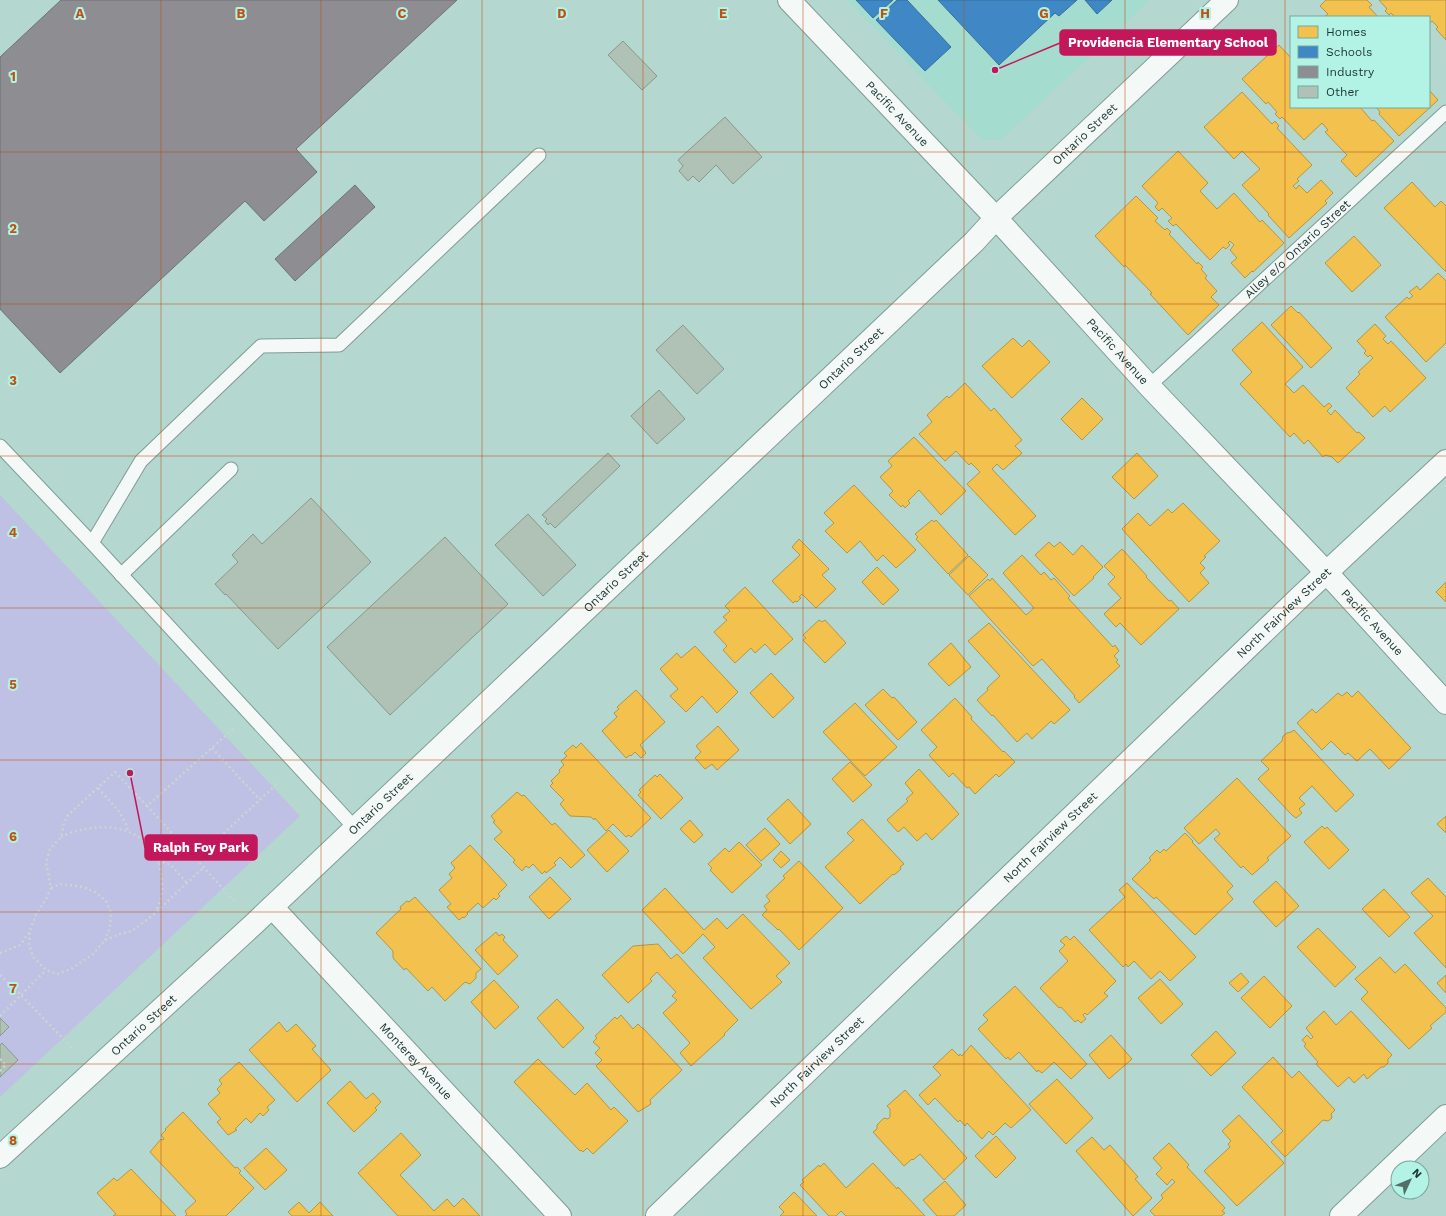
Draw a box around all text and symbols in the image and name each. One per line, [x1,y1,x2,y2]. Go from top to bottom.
text: A [76,6,85,21]
text: B [237,6,246,21]
text: C [398,6,407,21]
text: D [557,6,567,21]
text: E [719,6,727,21]
text: F [880,6,888,21]
text: G [1039,6,1049,21]
text: H [1200,6,1210,21]
legend [1290,16,1430,108]
text: Homes [1326,25,1367,39]
callout: Providencia Elementary School [1060,30,1276,55]
text: Providencia Elementary School [1068,35,1269,50]
text: Schools [1326,45,1372,59]
text: Industry [1326,65,1375,79]
text: 1 [10,69,16,84]
street label: Pacific Avenue [863,78,931,149]
text: Other [1326,85,1359,99]
street label: Ontario Street [1050,100,1120,168]
street label: Alley e/o Ontario Street [1242,197,1353,301]
text: 2 [9,221,17,236]
street label: Pacific Avenue [1084,315,1151,387]
street label: Ontario Street [816,325,886,392]
text: 3 [9,373,17,388]
text: 4 [9,525,18,540]
street label: Ontario Street [581,547,651,615]
street label: North Fairview Street [1234,565,1334,661]
street label: Pacific Avenue [1338,586,1406,658]
text: 5 [9,677,17,692]
street label: Ontario Street [345,770,416,838]
street label: North Fairview Street [1001,789,1100,886]
text: 6 [9,829,17,844]
callout: Ralph Foy Park [145,835,257,860]
text: Ralph Foy Park [153,840,250,855]
text: 7 [9,981,17,996]
street label: Ontario Street [108,992,179,1059]
street label: North Fairview Street [767,1014,867,1110]
street label: Monterey Avenue [377,1020,455,1103]
text: 8 [9,1133,17,1148]
north arrow [1390,1160,1430,1200]
text: N [1409,1166,1424,1181]

